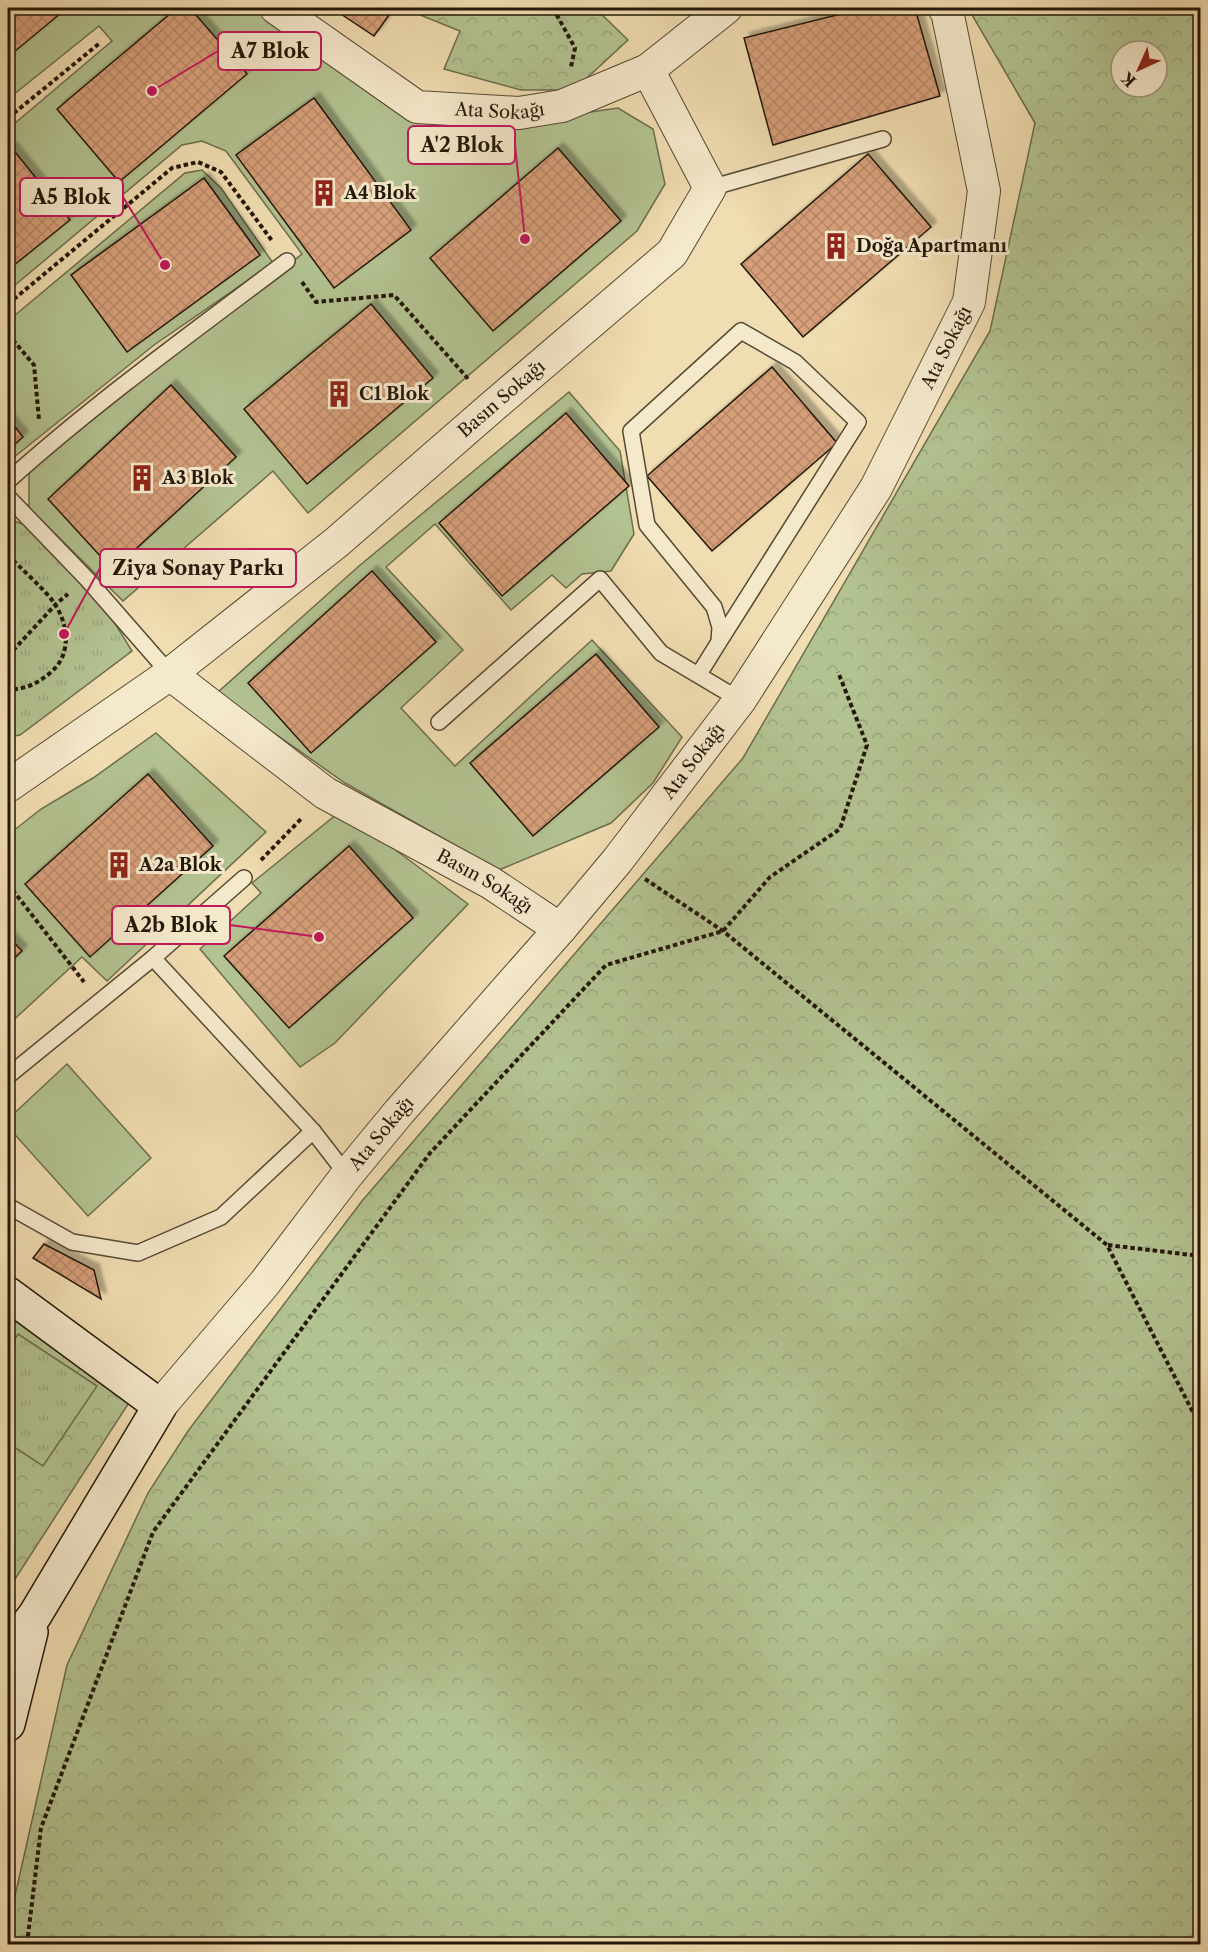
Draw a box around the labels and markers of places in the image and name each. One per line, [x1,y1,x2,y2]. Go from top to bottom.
callout: A7 Blok [218,32,321,70]
callout: A'2 Blok [408,126,515,164]
callout: A5 Blok [20,178,123,216]
building icon: A4 Blok [309,178,339,208]
place label: A4 Blok [343,182,417,204]
building icon: Doğa Apartmanı [821,231,851,261]
place label: Doğa Apartmanı [856,235,1008,257]
building icon: C1 Blok [324,379,354,409]
place label: C1 Blok [359,383,430,405]
building icon: A3 Blok [127,463,157,493]
place label: A3 Blok [161,467,235,489]
callout: Ziya Sonay Parkı [100,549,296,587]
building icon: A2a Blok [104,850,134,880]
place label: A2a Blok [138,854,223,876]
callout: A2b Blok [112,906,230,944]

